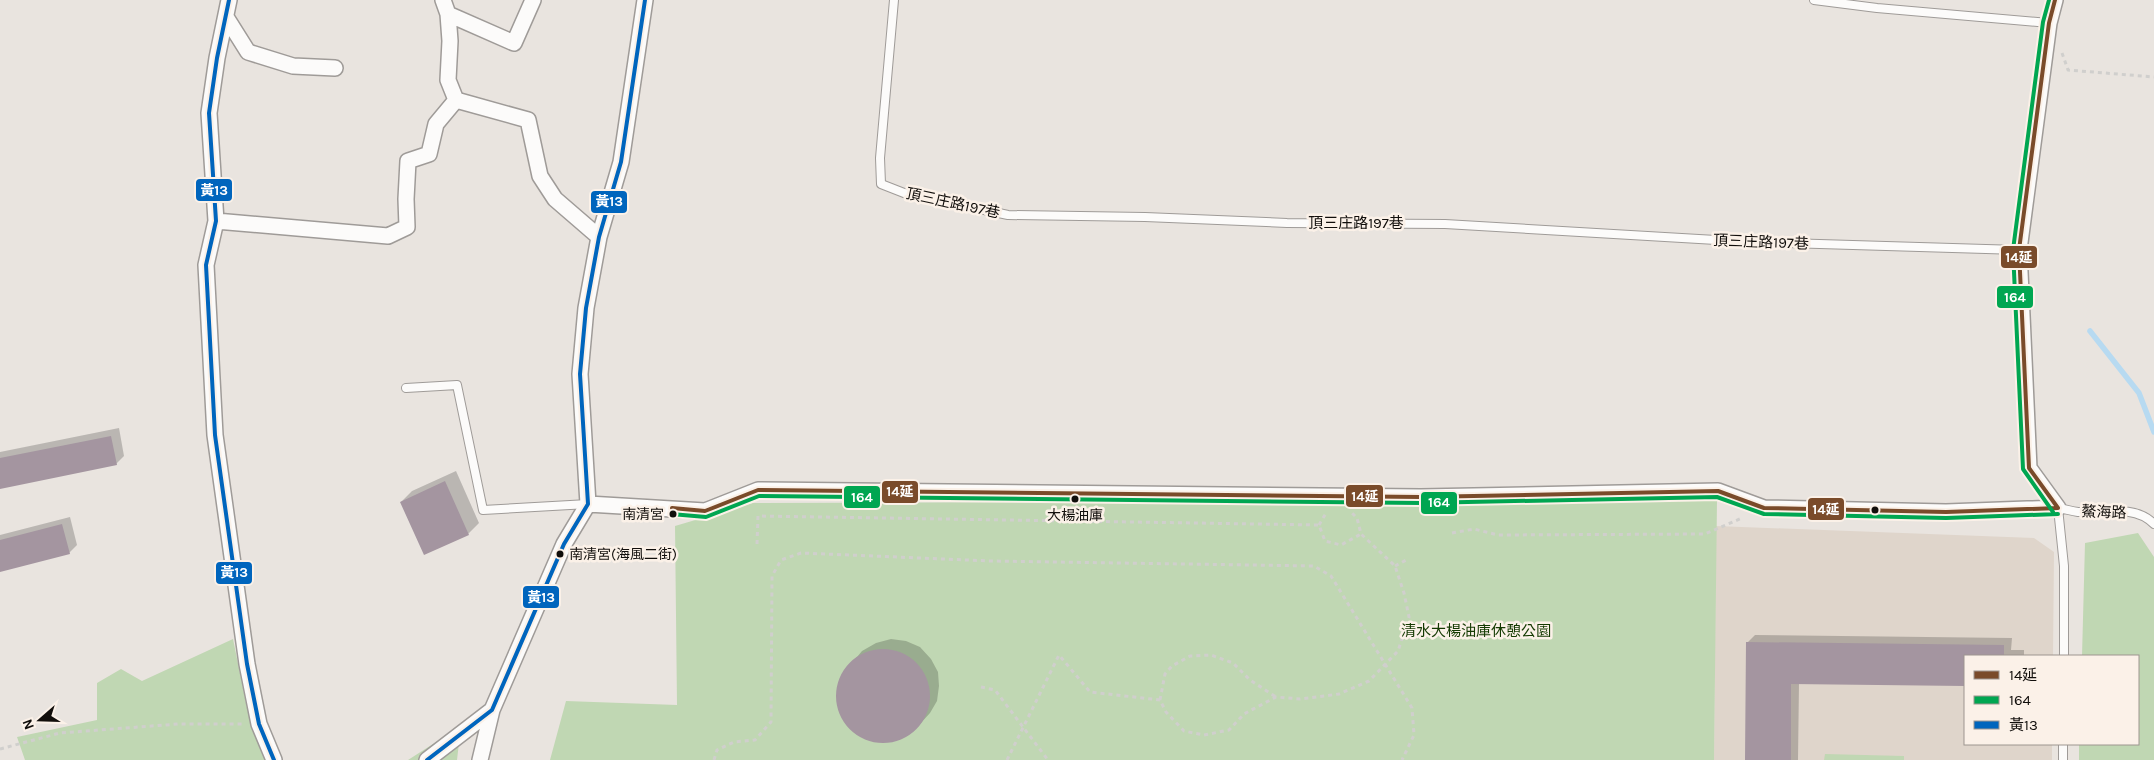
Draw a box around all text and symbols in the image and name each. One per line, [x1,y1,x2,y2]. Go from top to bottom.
line badge: 黃13 [195,178,233,202]
text: 黃13 [200,182,228,199]
street label: 頂三庄路197巷 [904,184,1002,222]
line badge: 黃13 [590,190,628,214]
text: 黃13 [595,193,623,210]
street label: 頂三庄路197巷 [1308,214,1404,232]
street label: 頂三庄路197巷 [1713,231,1809,253]
line badge: 14延 [2000,245,2038,269]
text: 14延 [2005,249,2033,266]
line badge: 164 [1996,285,2034,309]
text: 164 [2004,289,2027,306]
line badge: 14延 [881,480,919,504]
text: 14延 [886,483,914,500]
line badge: 14延 [1345,484,1384,508]
line badge: 164 [843,485,881,509]
text: 14延 [1351,488,1379,505]
text: 164 [851,489,874,506]
line badge: 164 [1420,491,1458,515]
marker: 大楊油庫 [1070,494,1080,504]
text: 164 [1428,494,1451,511]
line badge: 14延 [1807,497,1845,521]
text: 14延 [1812,501,1840,518]
street label: 鰲海路 [2081,502,2127,522]
unlabelled marker [1870,505,1880,515]
place label: 南清宮 [622,506,664,523]
place label: 大楊油庫 [1047,507,1103,524]
marker: 南清宮 [668,509,678,519]
place label: 南清宮(海風二街) [569,546,677,563]
marker: 南清宮(海風二街) [555,549,565,559]
line badge: 黃13 [215,561,253,585]
text: 黃13 [220,564,248,581]
line badge: 黃13 [522,585,560,609]
text: 黃13 [527,589,555,606]
park label: 清水大楊油庫休憩公園 [1401,622,1551,640]
legend [1964,655,2139,745]
text: 14延 [2009,666,2037,684]
text: 164 [2009,691,2032,709]
north arrow [15,695,65,745]
text: 黃13 [2009,716,2038,734]
text: N [19,717,38,732]

